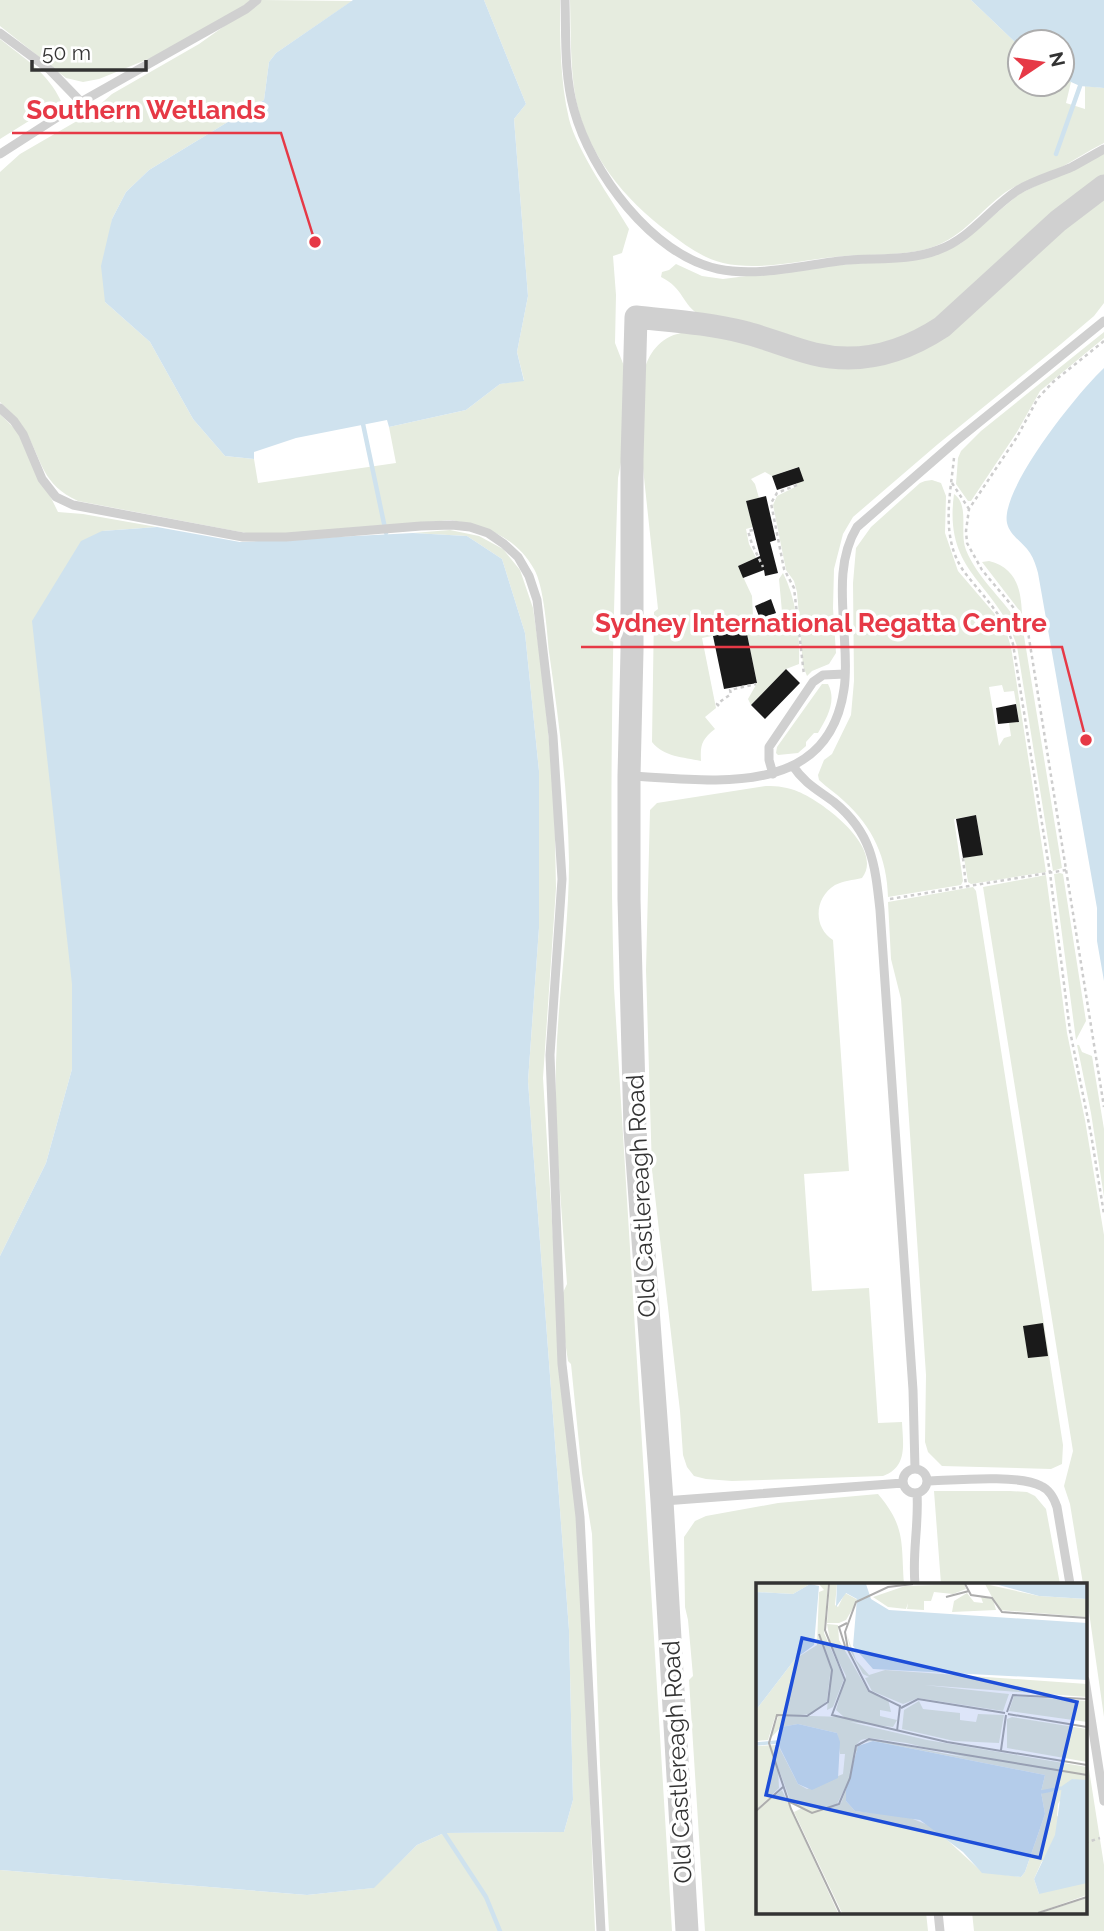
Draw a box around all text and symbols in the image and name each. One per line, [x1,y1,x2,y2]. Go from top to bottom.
scale bar [32,28,145,72]
north arrow [1006,28,1076,98]
text: 50 m [42,40,91,65]
text: N [1045,50,1070,69]
callout: Southern Wetlands [12,86,281,133]
text: Southern Wetlands [26,95,266,125]
callout: Sydney International Regatta Centre [581,600,1062,647]
text: Sydney International Regatta Centre [595,608,1047,638]
street label: Old Castlereagh Road [620,1074,662,1318]
inset map [756,1583,1086,1913]
street label: Old Castlereagh Road [656,1640,698,1884]

